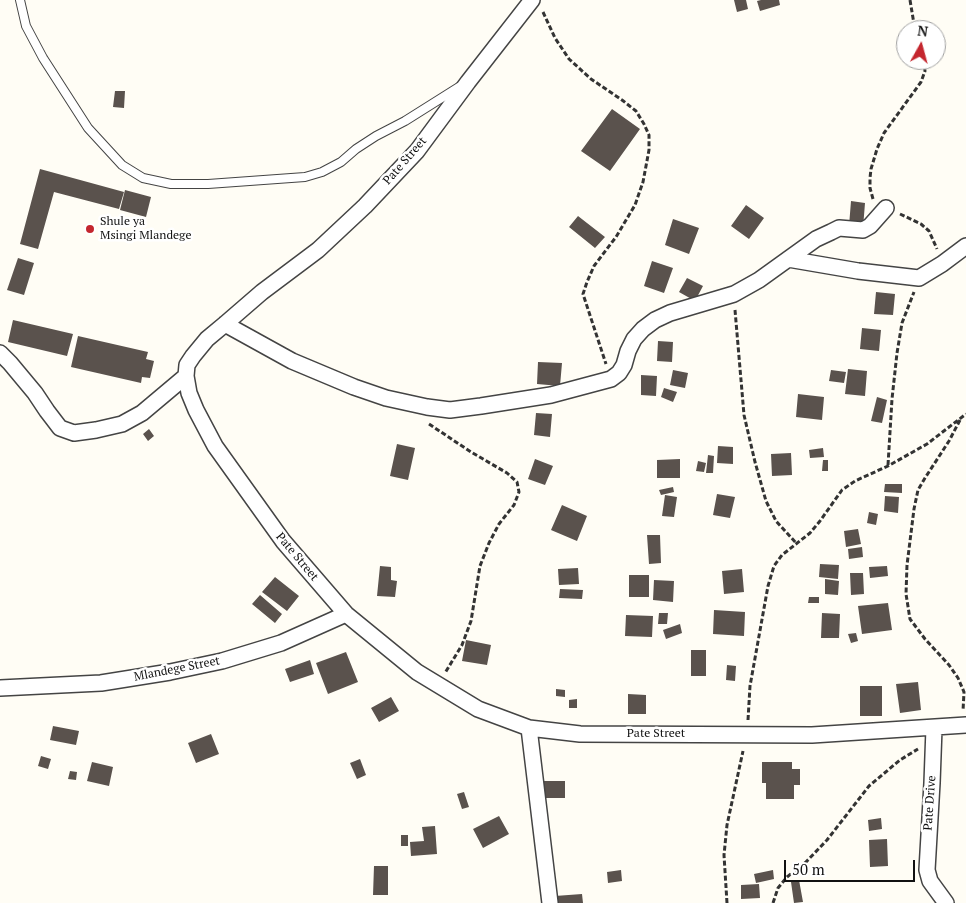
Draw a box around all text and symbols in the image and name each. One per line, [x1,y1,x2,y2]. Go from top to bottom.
north arrow [896,20,946,70]
text: N [916,21,929,41]
street label: Pate Street [380,134,430,188]
place label: Shule ya Msingi Mlandege [100,215,191,243]
marker: Shule ya Msingi Mlandege [84,223,96,235]
street label: Pate Street [273,530,321,584]
street label: Mlandege Street [133,654,221,684]
street label: Pate Street [627,727,685,741]
street label: Pate Drive [921,775,939,831]
scale bar [786,850,917,882]
text: 50 m [792,859,825,879]

